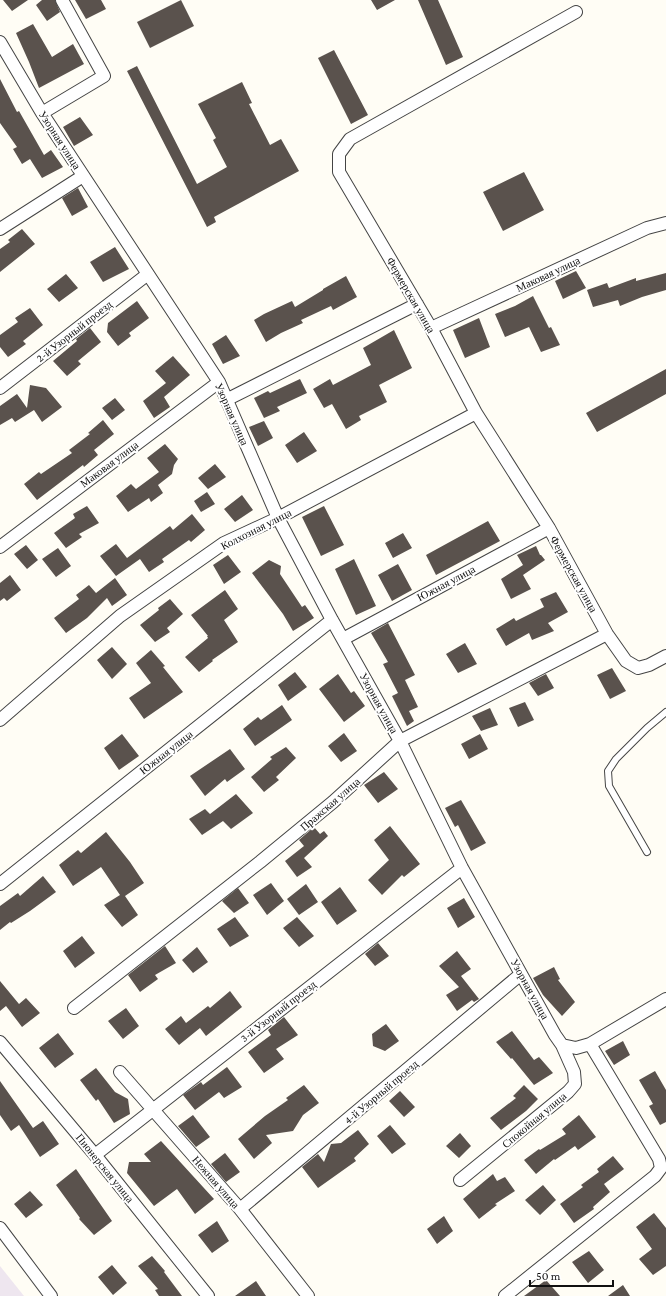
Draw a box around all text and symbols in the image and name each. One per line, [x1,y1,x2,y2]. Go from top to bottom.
street label: Узорная улица [37,109,83,172]
street label: Маковая улица [514,254,582,294]
street label: Фермерская улица [384,255,438,335]
street label: 2-й Узорный проезд [34,298,114,364]
street label: Узорная улица [213,381,251,447]
street label: Маковая улица [78,438,140,490]
street label: Колхозная улица [219,506,293,552]
street label: Фермерская улица [548,534,600,614]
street label: Южная улица [415,563,477,603]
street label: Узорная улица [357,671,401,735]
street label: Южная улица [137,727,195,776]
street label: Пражская улица [298,775,362,833]
street label: Узорная улица [508,957,552,1021]
street label: 3-й Узорный проезд [238,978,318,1044]
street label: 4-й Узорный проезд [342,1057,421,1126]
street label: Спокойная улица [500,1090,569,1150]
street label: Пионерская улица [74,1131,136,1205]
street label: Нежная улица [190,1153,242,1211]
scale bar [530,1262,613,1288]
text: 50 m [536,1269,561,1283]

